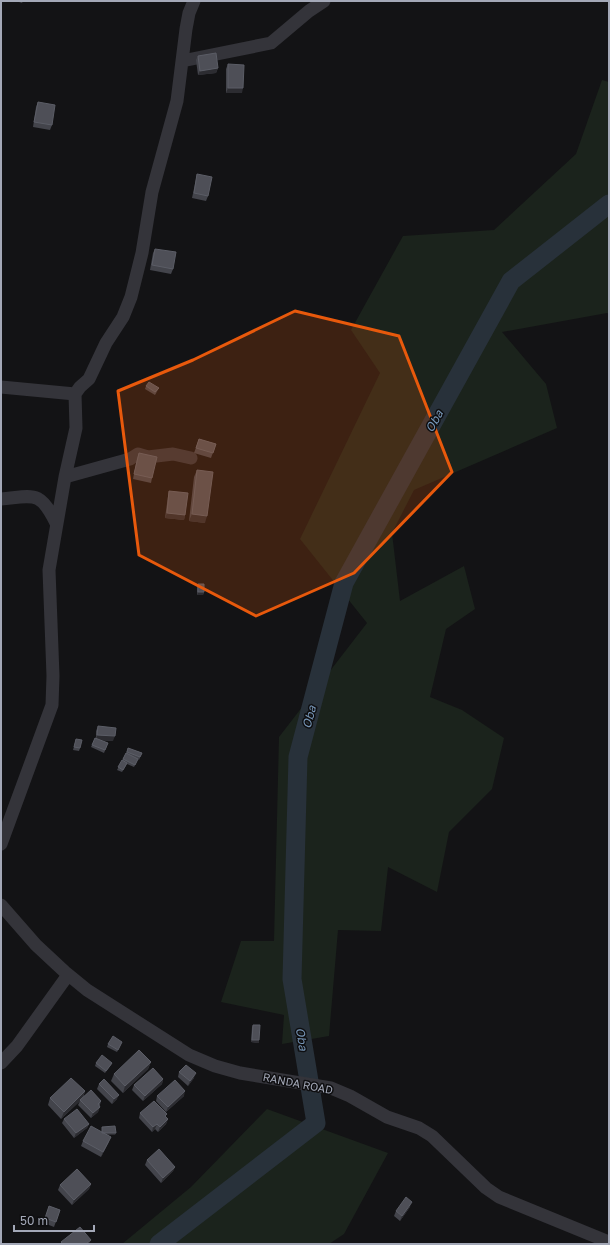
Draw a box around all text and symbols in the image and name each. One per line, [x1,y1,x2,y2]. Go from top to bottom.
water label: Oba [422,406,447,435]
water label: Oba [299,703,320,730]
water label: Oba [293,1026,311,1053]
street label: RANDA ROAD [262,1070,335,1096]
scale bar [14,1207,94,1233]
text: 50 m [20,1213,48,1228]

